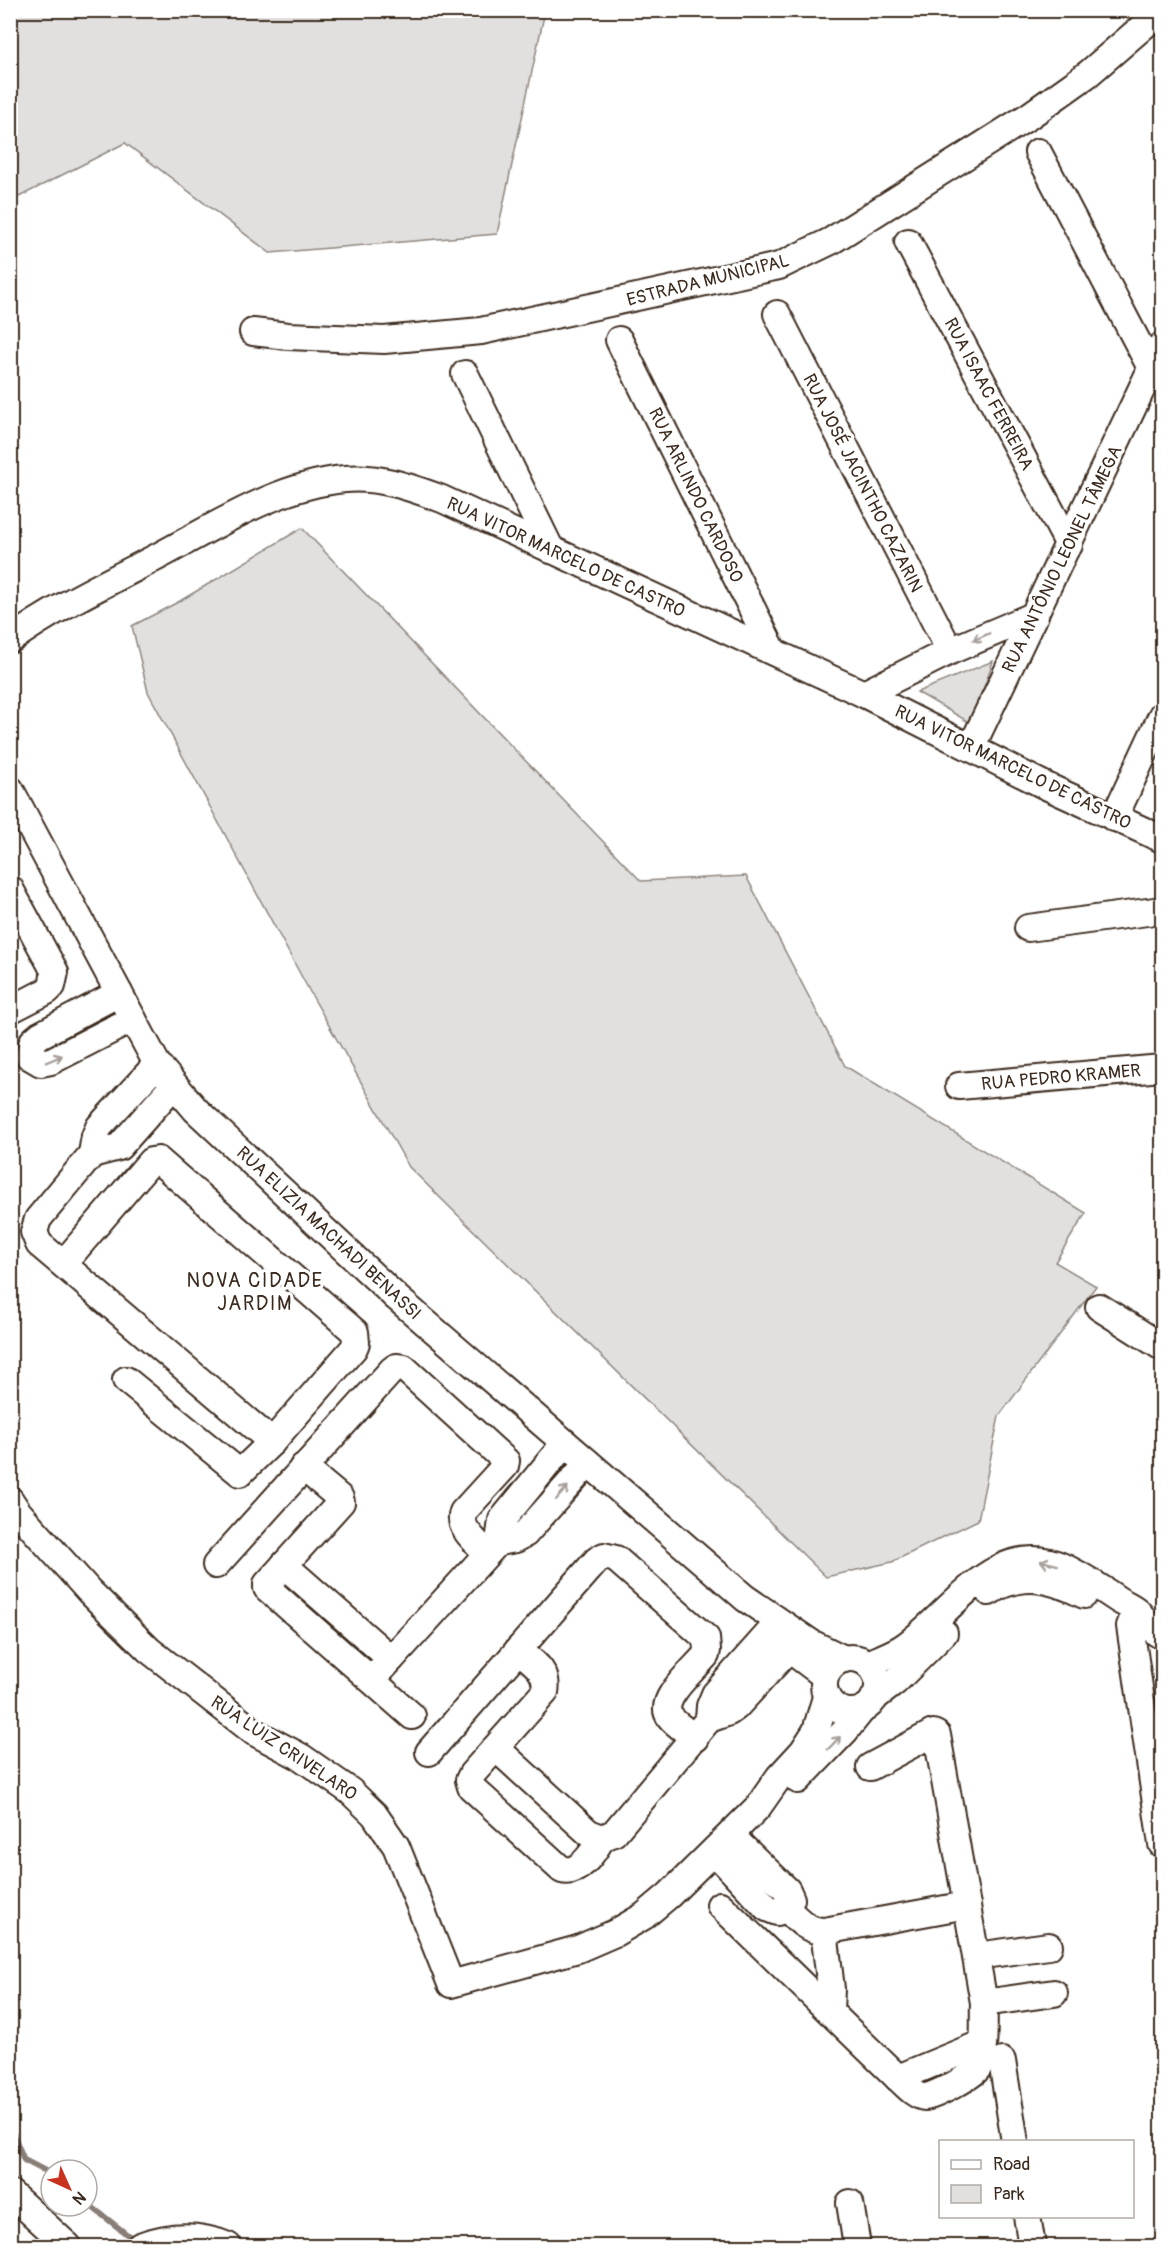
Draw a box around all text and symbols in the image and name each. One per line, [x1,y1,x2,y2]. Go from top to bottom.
street label: ESTRADA MUNICIPAL [624,249,792,312]
street label: RUA ISAAC FERREIRA [939,314,1039,475]
street label: RUA JOSÉ JACINTHO CAZARIN [797,370,928,596]
street label: RUA ARLINDO CARDOSO [643,404,748,587]
street label: RUA ANTÔNIO LEONEL TÂMEGA [997,442,1128,677]
street label: RUA VITOR MARCELO DE CASTRO [443,492,689,623]
one-way arrow [972,632,990,644]
street label: RUA VITOR MARCELO DE CASTRO [891,700,1135,835]
one-way arrow [45,1053,63,1064]
street label: RUA PEDRO KRAMER [980,1059,1142,1096]
street label: RUA ELIZIA MACHADI BENASSI [231,1142,426,1325]
district label: NOVA CIDADE JARDIM [187,1268,323,1316]
one-way arrow [555,1486,569,1501]
one-way arrow [1040,1556,1059,1568]
street label: RUA LUIZ CRIVELARO [206,1691,361,1806]
one-way arrow [827,1735,842,1750]
legend [939,2140,1134,2218]
text: Road [993,2153,1030,2176]
north arrow [39,2158,99,2218]
text: Park [993,2183,1025,2206]
text: N [68,2187,90,2209]

